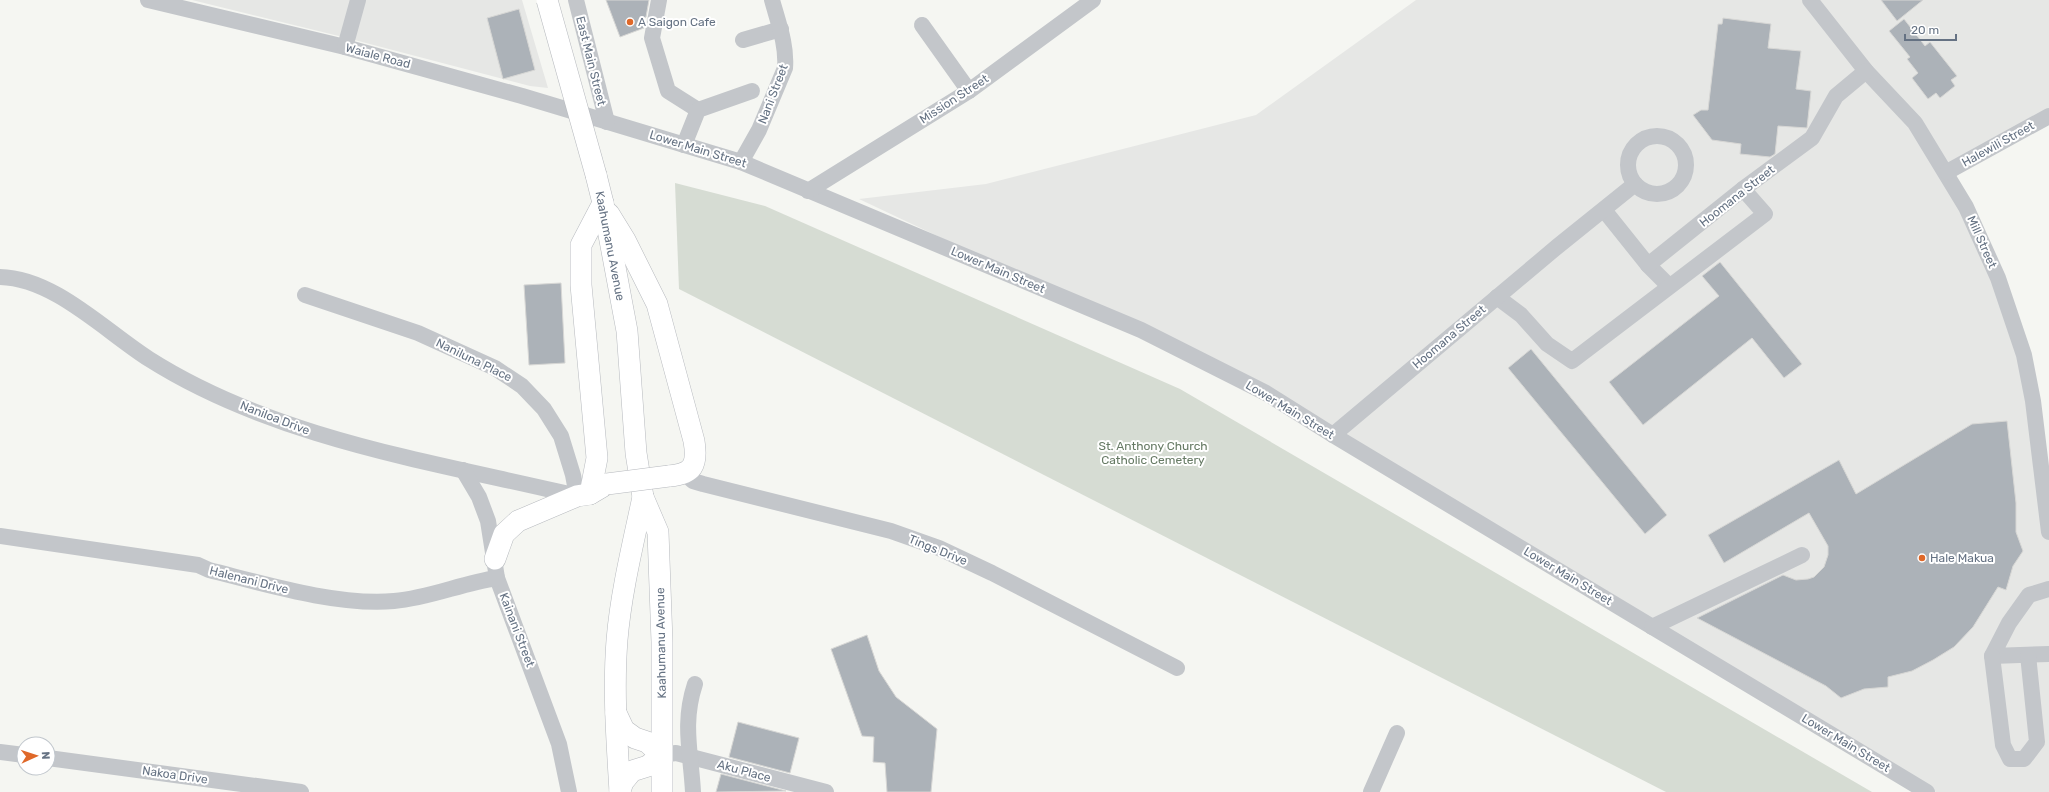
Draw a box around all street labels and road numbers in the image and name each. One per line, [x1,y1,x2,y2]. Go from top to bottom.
street label: East Main Street [573,15,609,107]
street label: Waiale Road [344,41,412,71]
street label: Nani Street [755,62,791,126]
street label: Mission Street [917,71,991,126]
street label: Halewili Street [1959,118,2037,170]
street label: Lower Main Street [648,128,748,171]
street label: Hoomana Street [1697,162,1777,230]
street label: Kaahumanu Avenue [593,190,628,302]
street label: Mill Street [1964,214,2000,271]
street label: Lower Main Street [949,244,1047,296]
street label: Hoomana Street [1410,302,1489,372]
street label: Naniluna Place [434,336,514,385]
street label: Lower Main Street [1243,378,1337,442]
street label: Naniloa Drive [238,398,312,438]
street label: Tings Drive [907,532,970,568]
street label: Lower Main Street [1521,544,1615,608]
street label: Halenani Drive [208,563,290,597]
street label: Kaahumanu Avenue [653,587,669,699]
street label: Kainani Street [496,591,538,669]
street label: Lower Main Street [1799,711,1893,775]
street label: Aku Place [716,757,773,785]
street label: Nakoa Drive [141,763,209,787]

